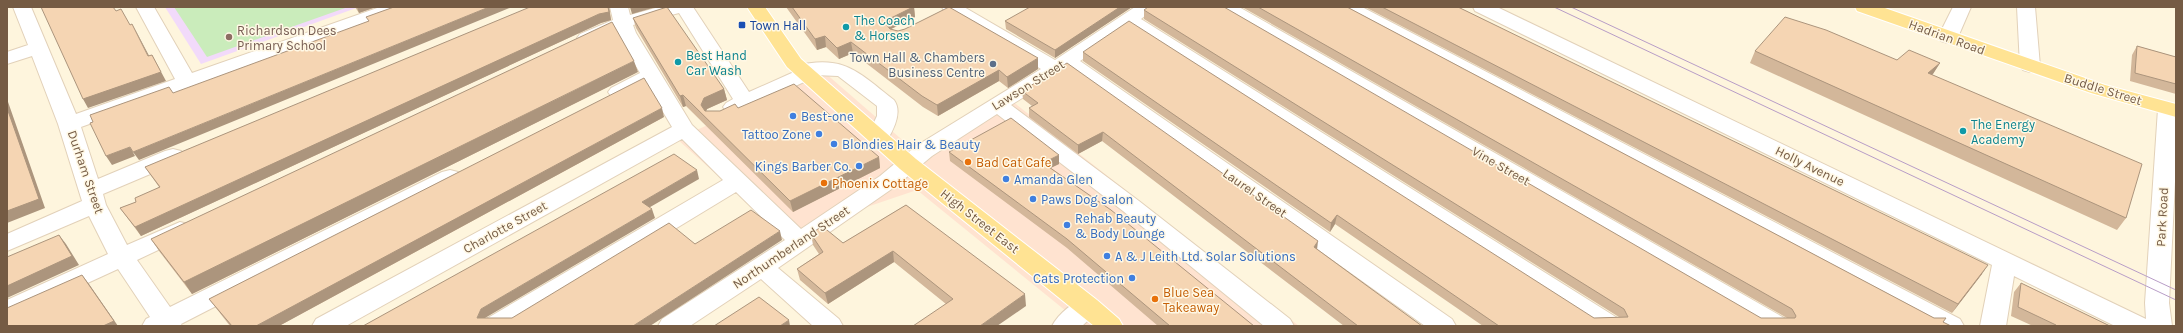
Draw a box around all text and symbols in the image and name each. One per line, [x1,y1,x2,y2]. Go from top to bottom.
place label: The Coach & Horses [854,13,915,43]
street label: Hadrian Road [1907,16,1987,58]
place label: Town Hall [750,18,806,33]
marker: Town Hall [737,20,747,30]
marker: The Coach & Horses [841,22,851,32]
place label: Richardson Dees Primary School [237,23,337,53]
marker: Richardson Dees Primary School [224,32,234,42]
place label: Best Hand Car Wash [686,48,747,78]
place label: Town Hall & Chambers Business Centre [850,50,985,80]
marker: Best Hand Car Wash [673,57,683,67]
street label: Lawson Street [989,57,1067,113]
marker: Town Hall & Chambers Business Centre [988,59,998,69]
street label: Buddle Street [2062,70,2144,108]
place label: Best-one [801,109,854,124]
marker: Best-one [788,111,798,121]
place label: The Energy Academy [1971,117,2035,147]
marker: The Energy Academy [1958,126,1968,136]
place label: Tattoo Zone [742,127,811,142]
street label: Durham Street [65,128,107,216]
marker: Tattoo Zone [814,129,824,139]
place label: Blondies Hair & Beauty [842,137,980,152]
marker: Blondies Hair & Beauty [829,139,839,149]
street label: Vine Street [1469,143,1533,189]
street label: Holly Avenue [1773,143,1847,189]
place label: Bad Cat Cafe [976,155,1052,170]
marker: Bad Cat Cafe [963,157,973,167]
place label: Kings Barber Co. [755,159,851,174]
marker: Kings Barber Co. [854,161,864,171]
street label: Laurel Street [1220,165,1290,221]
place label: Amanda Glen [1014,172,1093,187]
marker: Amanda Glen [1001,174,1011,184]
place label: Phoenix Cottage [832,176,929,191]
marker: Phoenix Cottage [819,178,829,188]
street label: High Street East [938,186,1022,256]
street label: Park Road [2153,187,2171,247]
place label: Paws Dog salon [1041,192,1133,207]
marker: Paws Dog salon [1028,194,1038,204]
street label: Charlotte Street [460,198,550,256]
street label: Northumberland Street [730,202,852,292]
place label: Rehab Beauty & Body Lounge [1075,211,1165,241]
marker: Rehab Beauty & Body Lounge [1062,220,1072,230]
place label: A & J Leith Ltd. Solar Solutions [1115,249,1296,264]
marker: A & J Leith Ltd. Solar Solutions [1102,251,1112,261]
place label: Cats Protection [1033,271,1124,286]
marker: Cats Protection [1127,273,1137,283]
place label: Blue Sea Takeaway [1163,285,1219,315]
marker: Blue Sea Takeaway [1150,294,1160,304]

